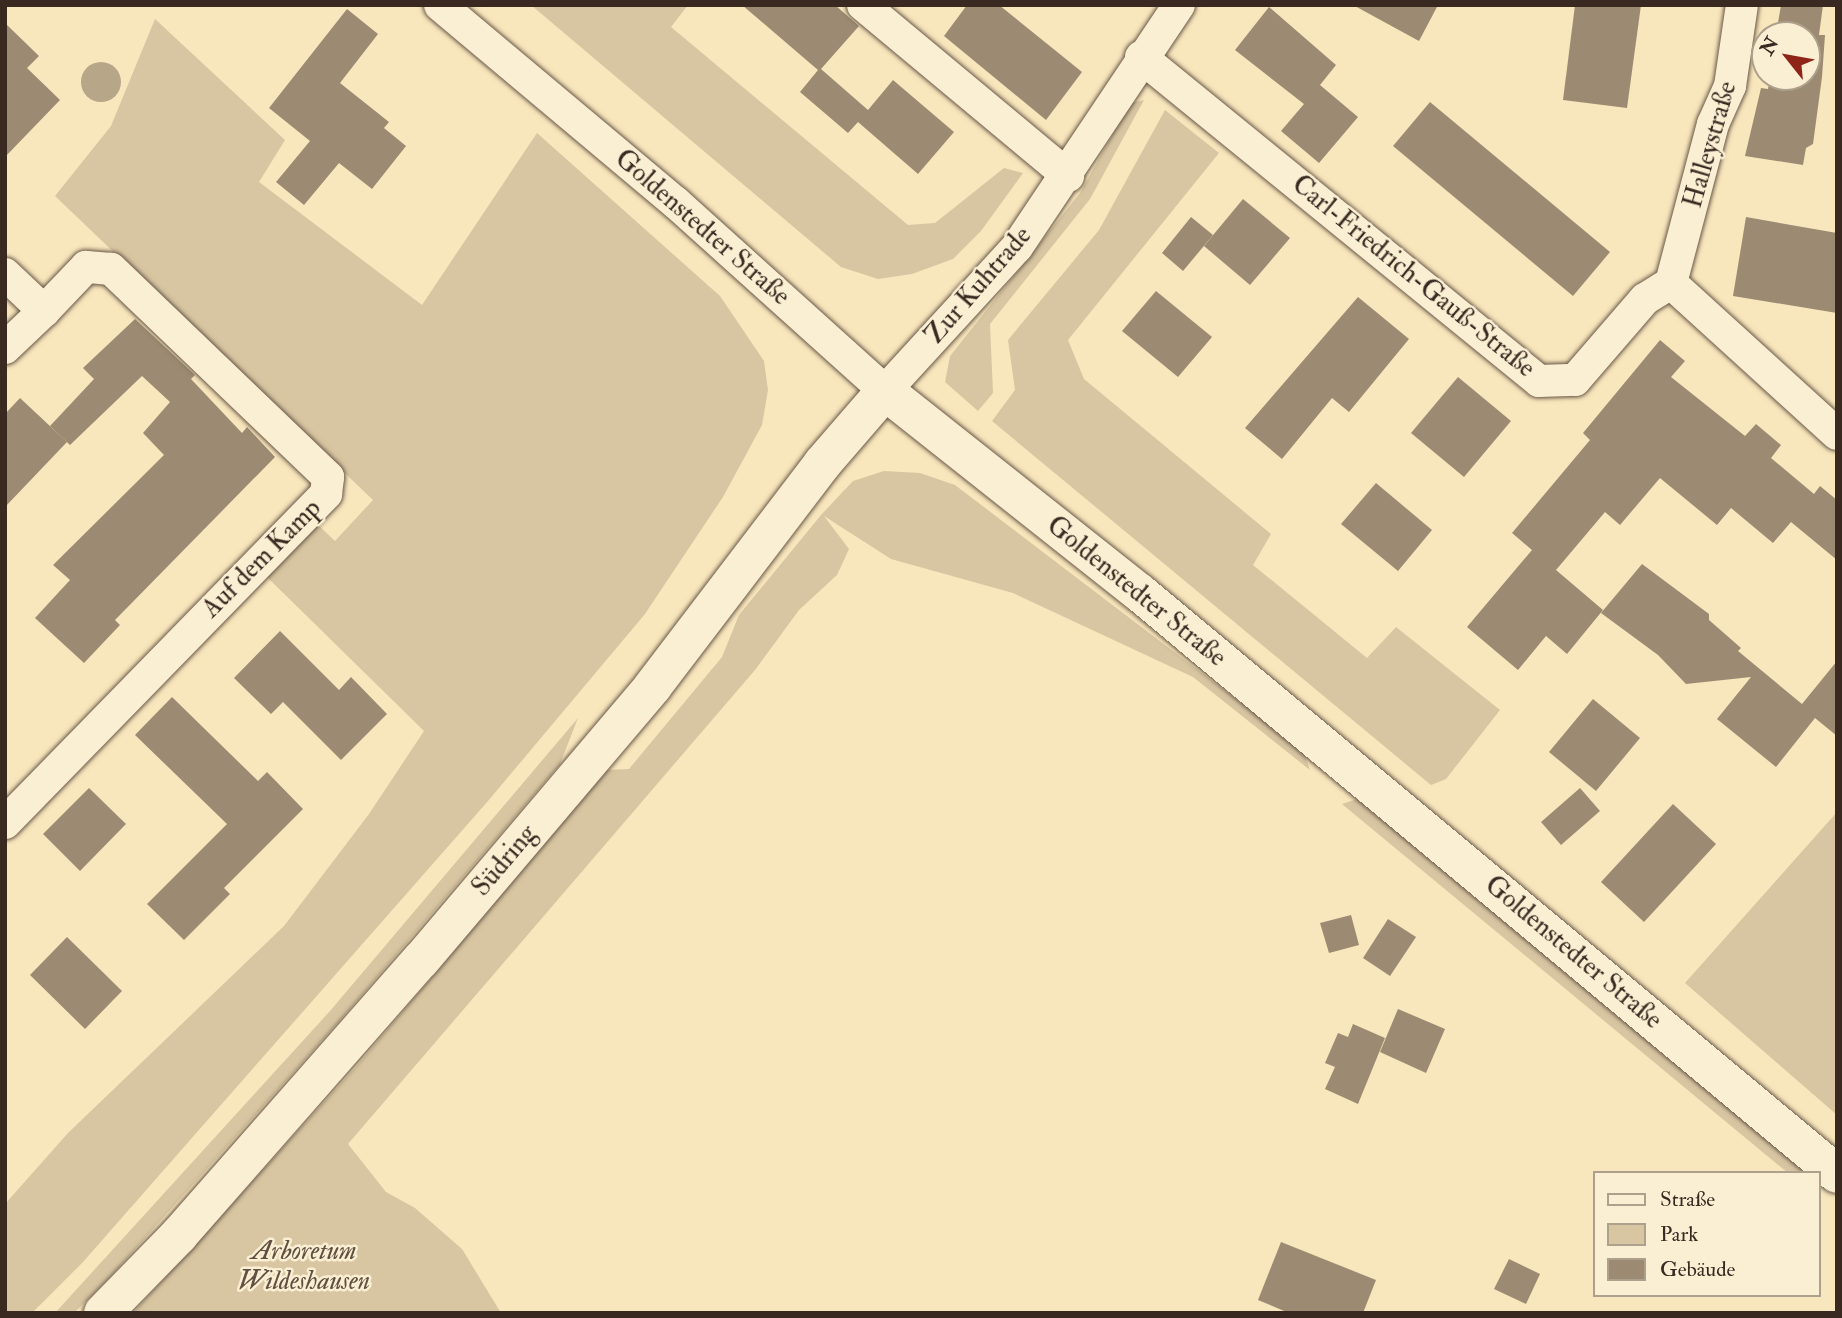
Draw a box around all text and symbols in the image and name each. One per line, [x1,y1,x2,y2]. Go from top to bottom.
north arrow [1751,21,1821,91]
text: N [1755,33,1784,60]
street label: Halleystraße [1678,78,1744,212]
street label: Goldenstedter Straße [608,144,796,312]
street label: Carl-Friedrich-Gauß-Straße [1285,169,1541,385]
street label: Zur Kuhtrade [920,221,1038,351]
street label: Auf dem Kamp [196,493,328,625]
street label: Goldenstedter Straße [1040,510,1232,674]
street label: Südring [466,819,544,903]
street label: Goldenstedter Straße [1478,870,1668,1036]
legend [1594,1171,1821,1297]
text: Straße [1660,1186,1715,1213]
text: Park [1660,1221,1698,1248]
park label: Arboretum Wildeshausen [238,1236,370,1298]
text: Gebäude [1660,1256,1735,1283]

